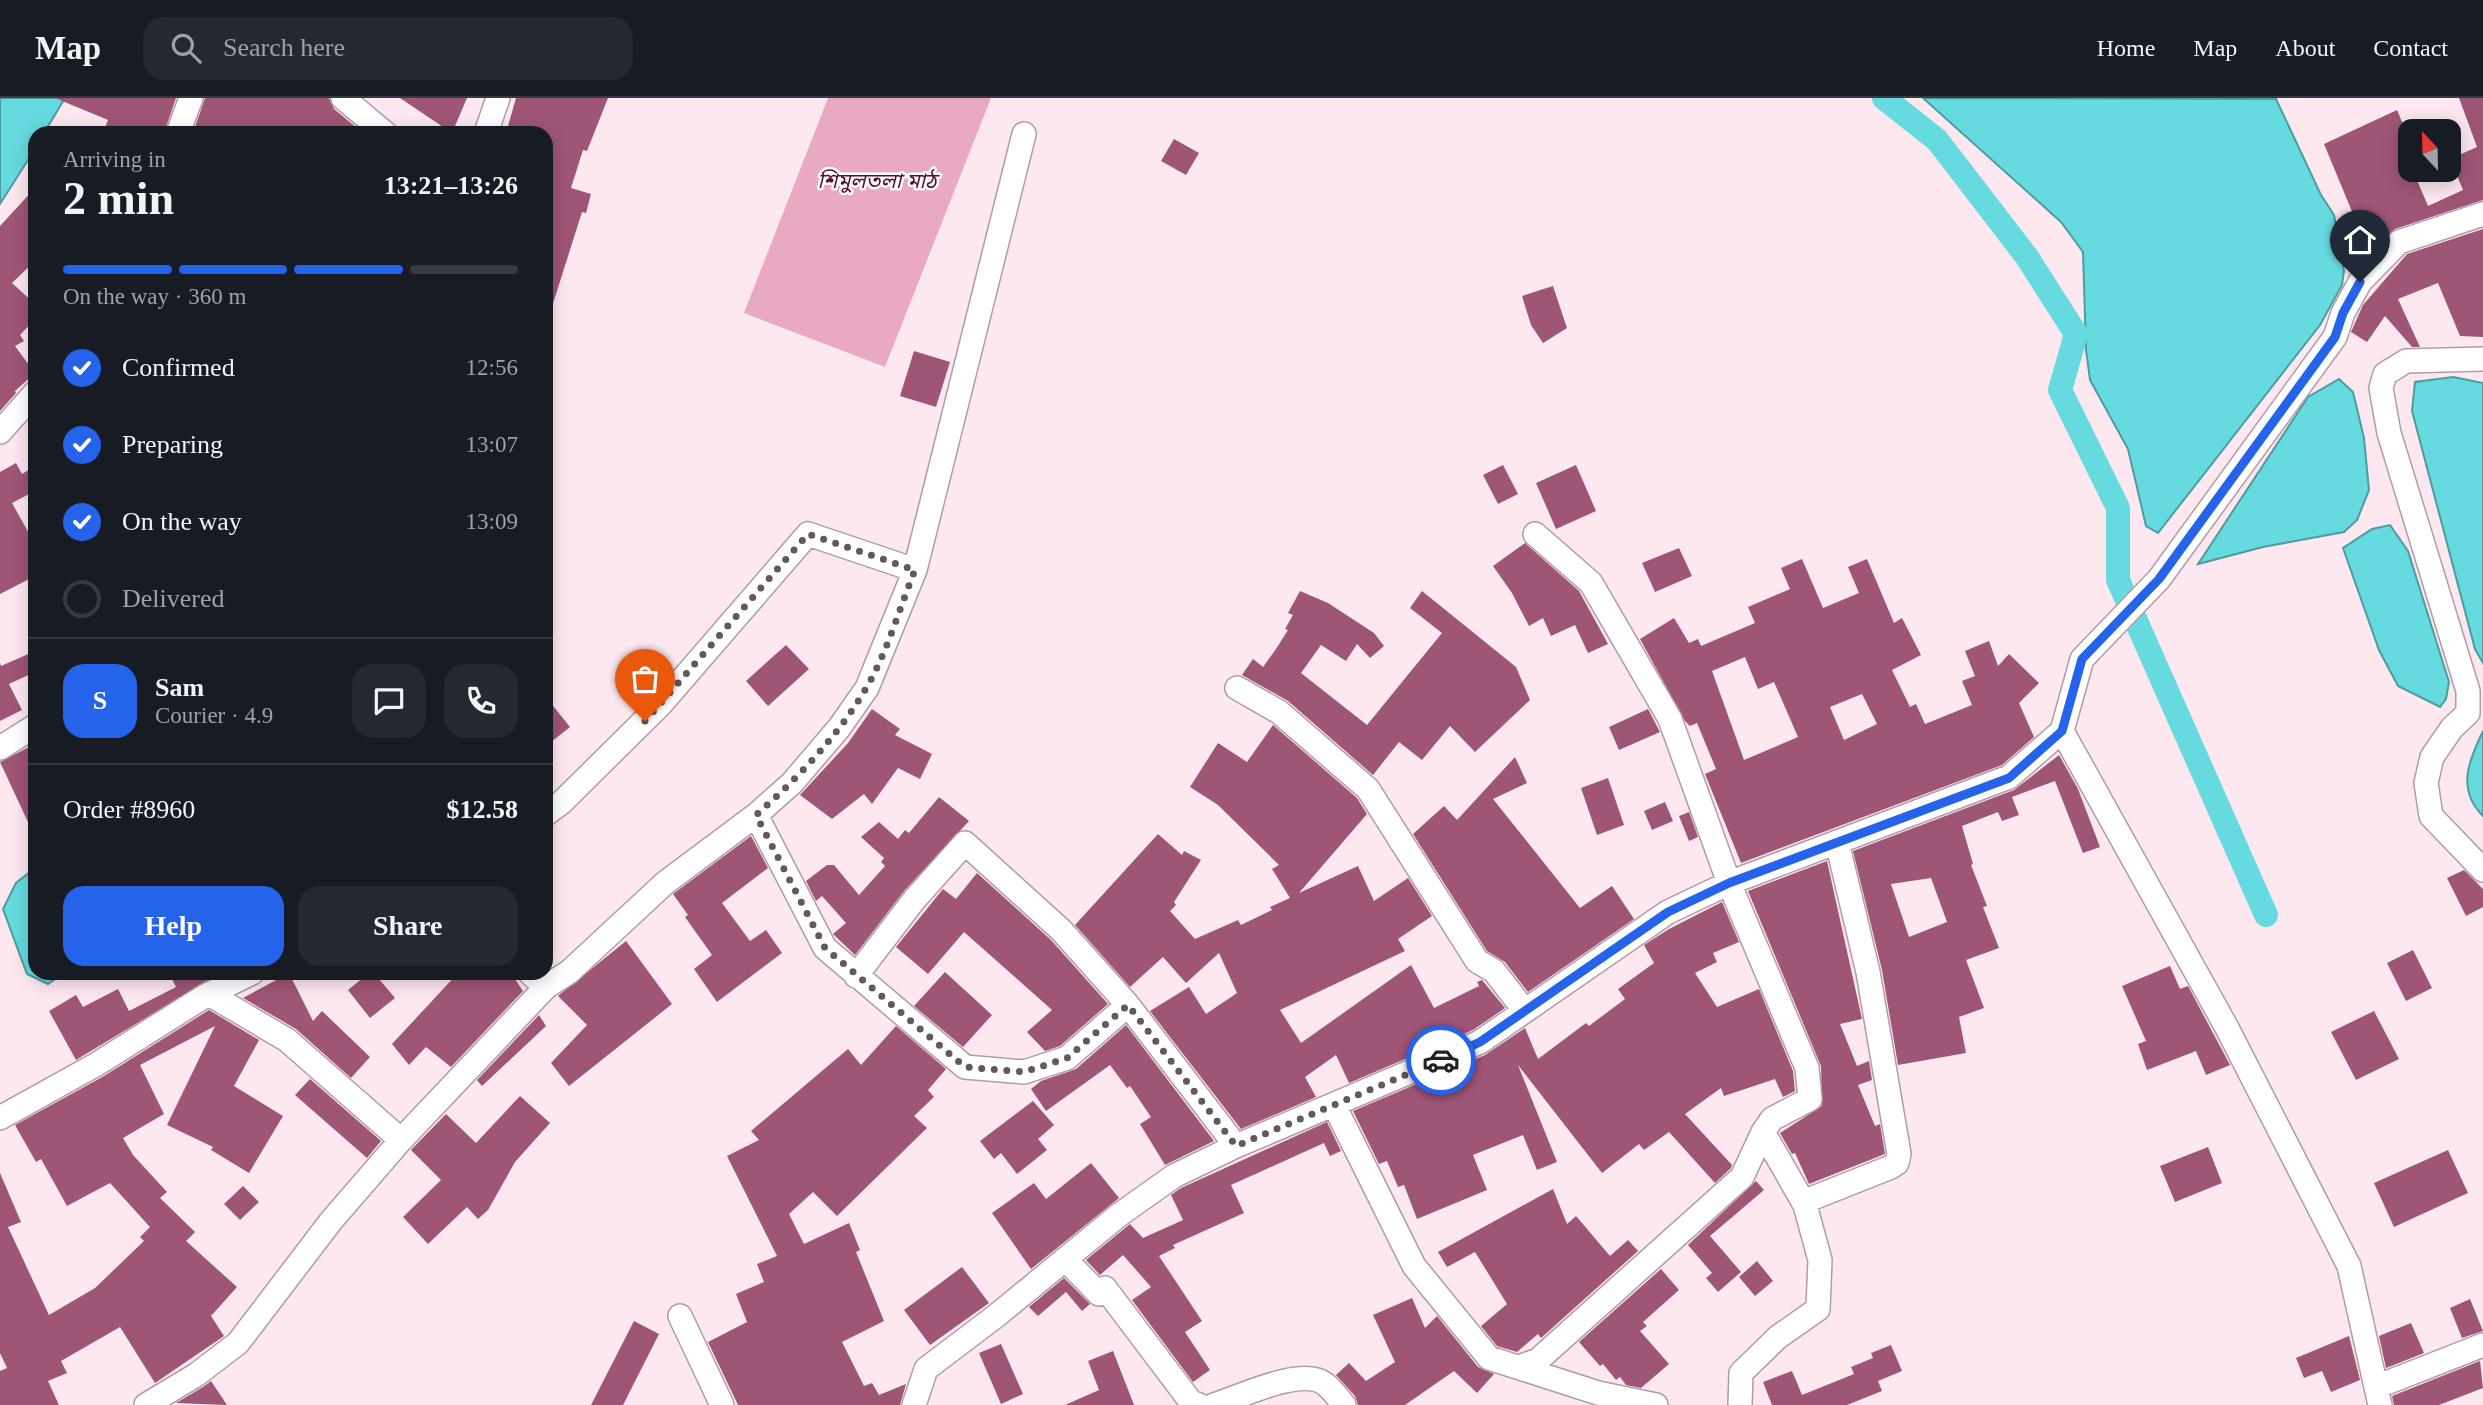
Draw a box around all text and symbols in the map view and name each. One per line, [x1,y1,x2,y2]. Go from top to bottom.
search box [143,17,633,80]
icon: search [167,29,205,67]
text: Map [35,30,101,66]
text: Search here [223,33,345,62]
text: Home [2097,35,2155,61]
text: Map [2193,35,2237,61]
text: About [2275,35,2335,61]
text: Contact [2373,35,2448,61]
north arrow [2398,119,2460,182]
map controls [2398,119,2461,182]
text: Arriving in [63,147,166,172]
park label: শিমুলতলা মাঠ [818,168,940,193]
text: 13:21–13:26 [384,171,518,200]
text: 2 min [63,173,174,224]
pin [2330,210,2390,282]
icon: home [2341,221,2379,259]
text: On the way · 360 m [63,284,246,309]
icon: check [63,349,101,387]
text: Confirmed [122,353,235,382]
text: 12:56 [466,355,518,380]
icon: check [63,426,101,464]
text: Preparing [122,430,223,459]
text: 13:07 [466,432,518,457]
icon: check [63,503,101,541]
text: On the way [122,507,242,536]
text: 13:09 [466,509,518,534]
text: Delivered [122,584,225,613]
pin [615,649,675,721]
icon: bag [626,660,664,698]
button: chat [352,664,426,738]
button: phone [444,664,518,738]
text: Sam [155,673,204,702]
text: S [93,686,107,715]
text: Courier · 4.9 [155,703,273,728]
text: Order #8960 [63,795,195,824]
text: $12.58 [447,795,518,824]
button: Help [63,886,284,966]
button: Share [298,886,518,966]
courier [1406,1025,1476,1095]
icon: car [1422,1041,1460,1079]

